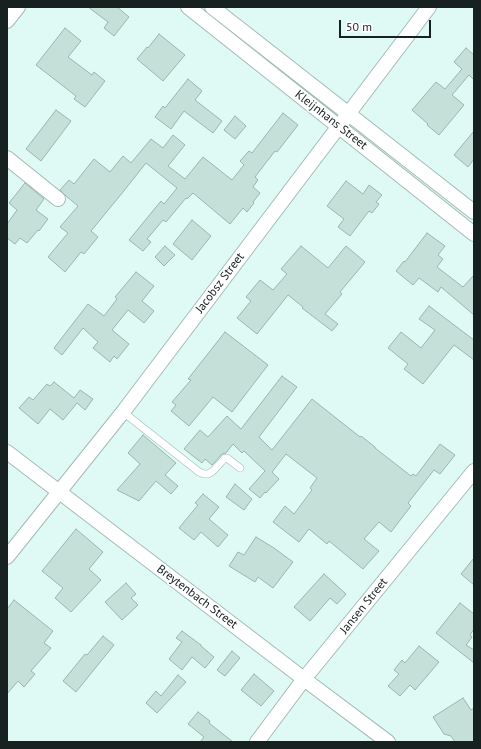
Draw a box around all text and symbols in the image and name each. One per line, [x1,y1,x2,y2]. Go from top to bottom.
scale bar [341,12,433,38]
text: 50 m [346,19,372,34]
street label: Kleijnhans Street [292,87,370,153]
street label: Jacobsz Street [193,250,247,316]
street label: Breytenbach Street [154,562,240,632]
street label: Jansen Street [337,575,391,637]

